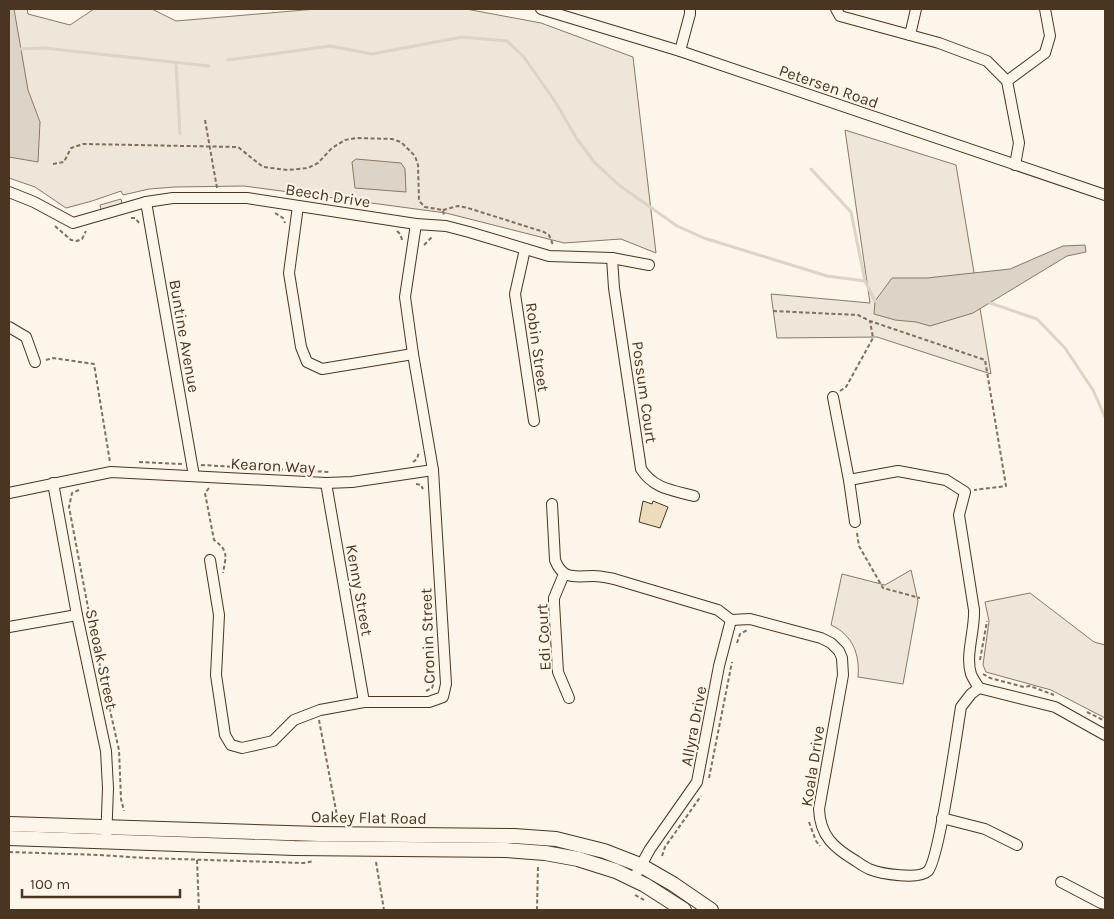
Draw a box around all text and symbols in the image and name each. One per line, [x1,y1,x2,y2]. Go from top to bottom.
street label: Petersen Road [777,61,881,112]
street label: Beech Drive [284,179,372,212]
street label: Buntine Avenue [165,278,204,394]
street label: Robin Street [522,301,553,393]
street label: Possum Court [628,340,661,444]
street label: Kearon Way [230,454,316,477]
street label: Kenny Street [342,543,377,637]
street label: Cronin Street [416,588,439,684]
street label: Edi Court [532,603,555,671]
street label: Sheoak Street [82,607,121,711]
street label: Allyra Drive [676,684,711,768]
street label: Koala Drive [797,724,828,808]
street label: Oakey Flat Road [311,807,427,828]
scale bar [22,866,180,898]
text: 100 m [30,875,70,893]

